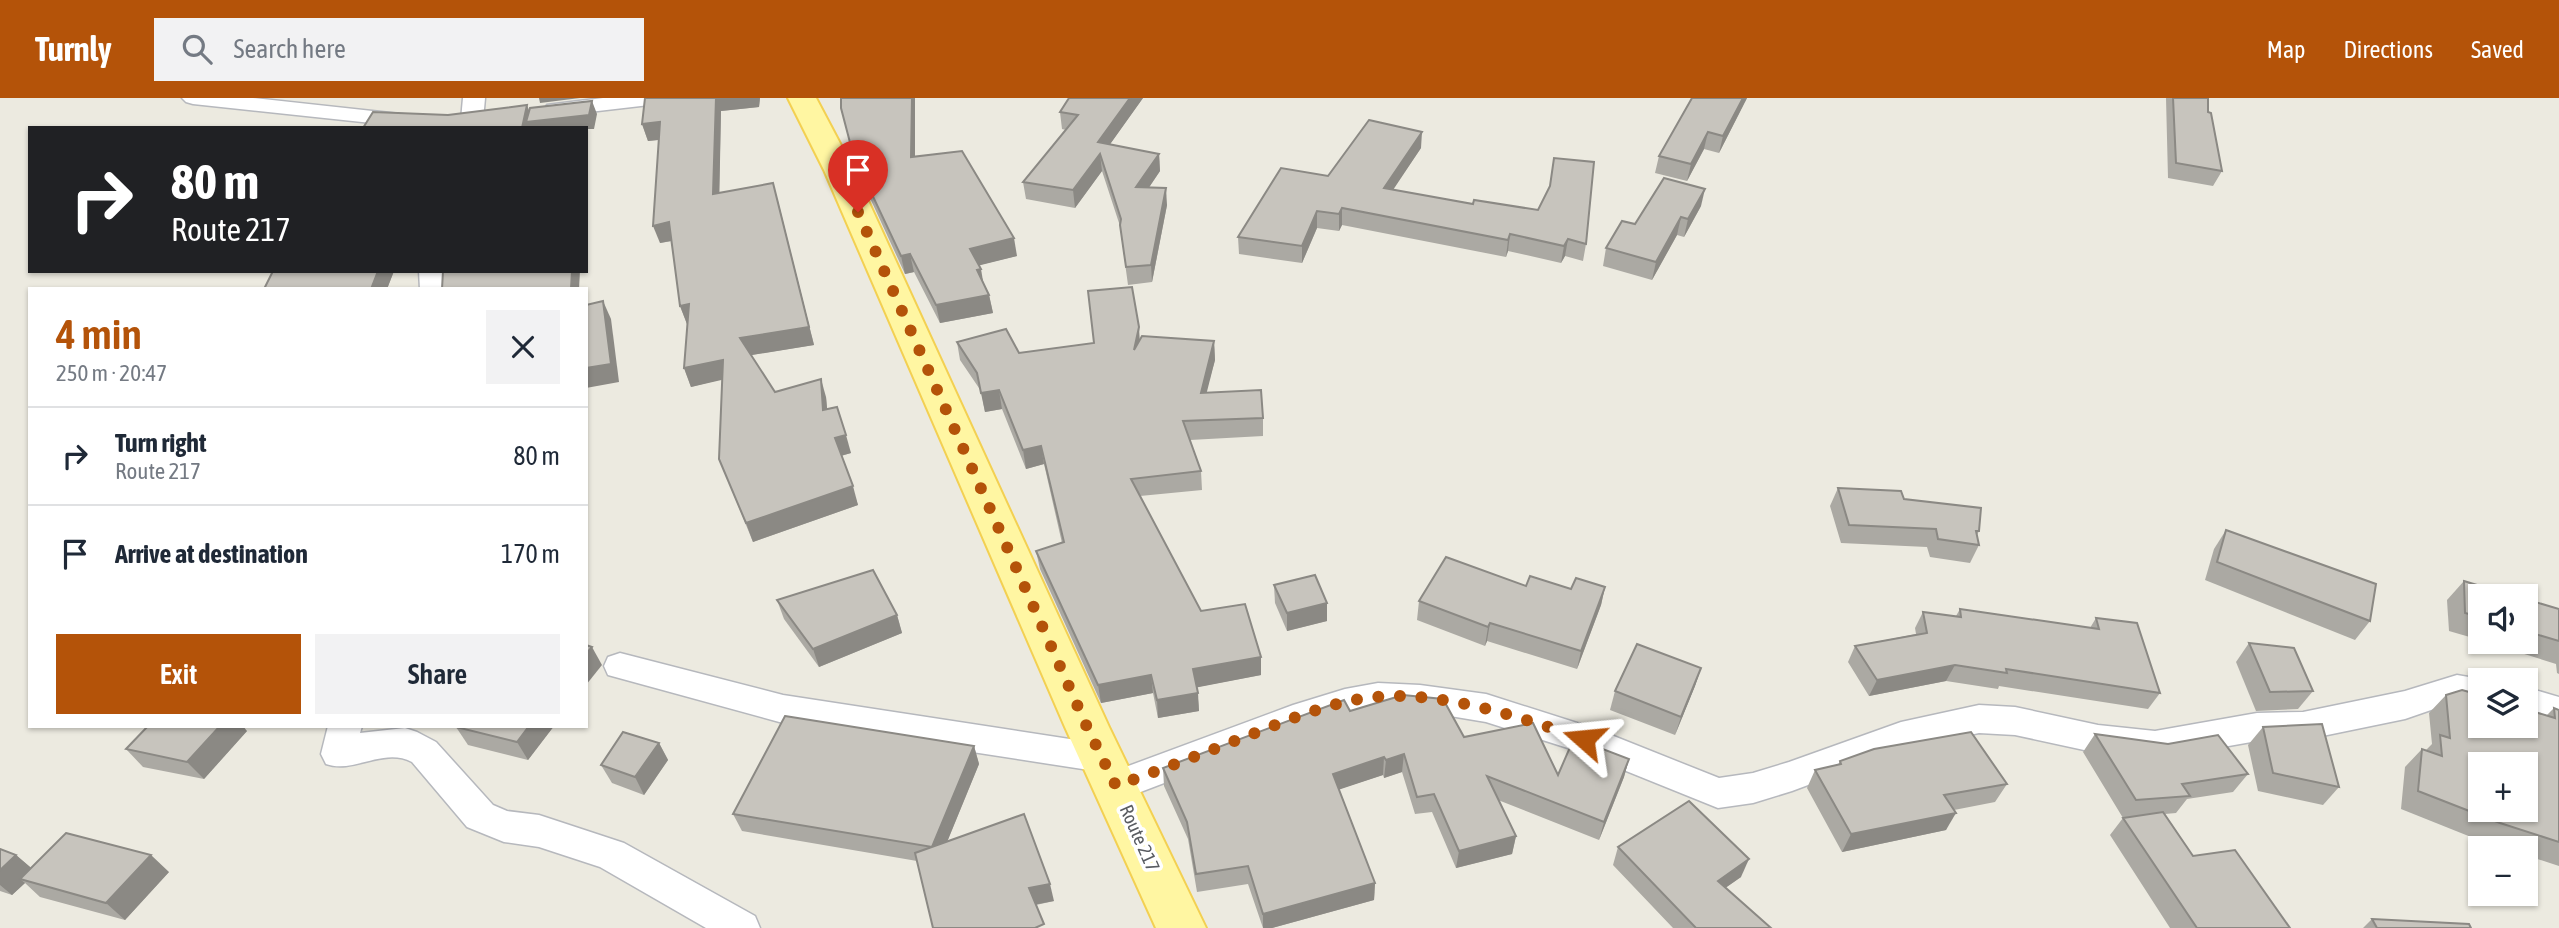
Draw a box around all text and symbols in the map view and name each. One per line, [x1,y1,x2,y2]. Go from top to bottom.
search box [154,18,644,81]
text: Turnly [35,30,112,68]
icon: search [178,30,216,68]
text: Search here [234,34,346,64]
text: Map [2267,36,2305,63]
text: Directions [2343,36,2433,63]
text: Saved [2471,36,2524,63]
pin [828,140,888,212]
icon: arrive [839,151,877,189]
text: 80 m [171,153,259,209]
icon: right [56,154,147,245]
text: Route 217 [171,211,290,248]
text: 4 min [56,310,142,358]
button: close [486,310,560,384]
text: 250 m · 20:47 [56,360,167,386]
text: Turn right [115,428,206,458]
icon: right [56,437,94,475]
text: 80 m [513,441,560,471]
text: Route 217 [115,458,201,484]
icon: arrive [56,535,94,573]
text: Arrive at destination [115,539,308,569]
text: 170 m [501,539,560,569]
map controls [2468,584,2538,906]
button: sound [2468,584,2538,654]
button: Exit [56,634,301,714]
button: Share [315,634,560,714]
button: layers [2468,668,2538,738]
position arrow [1547,702,1621,776]
button: + [2468,752,2538,822]
street label: Route 217 [1116,801,1164,875]
button: − [2468,836,2538,906]

